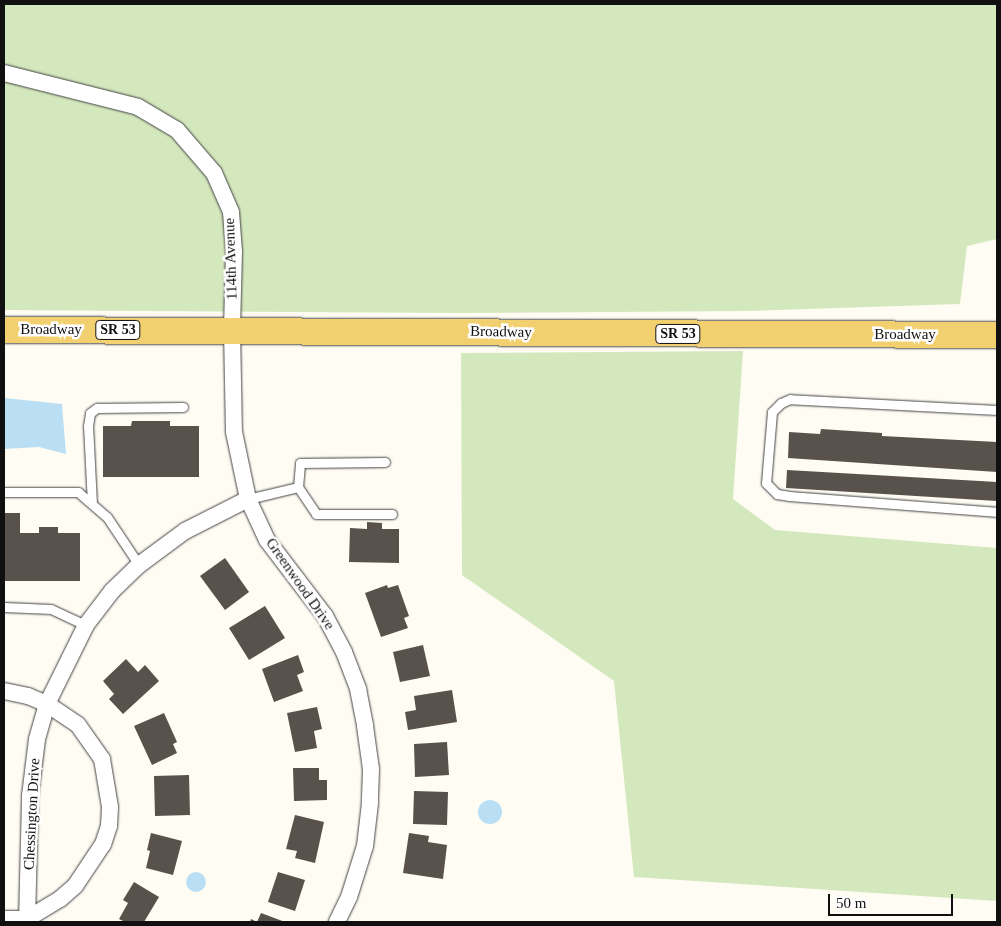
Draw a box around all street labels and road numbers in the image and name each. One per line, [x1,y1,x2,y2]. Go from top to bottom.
street label: 114th Avenue [221,217,241,301]
road number: SR 53 [94,318,142,342]
street label: Broadway [20,321,82,339]
street label: Broadway [470,322,532,342]
road number: SR 53 [654,322,702,346]
street label: Broadway [874,326,936,344]
street label: Greenwood Drive [262,535,338,633]
street label: Chessington Drive [20,758,44,870]

